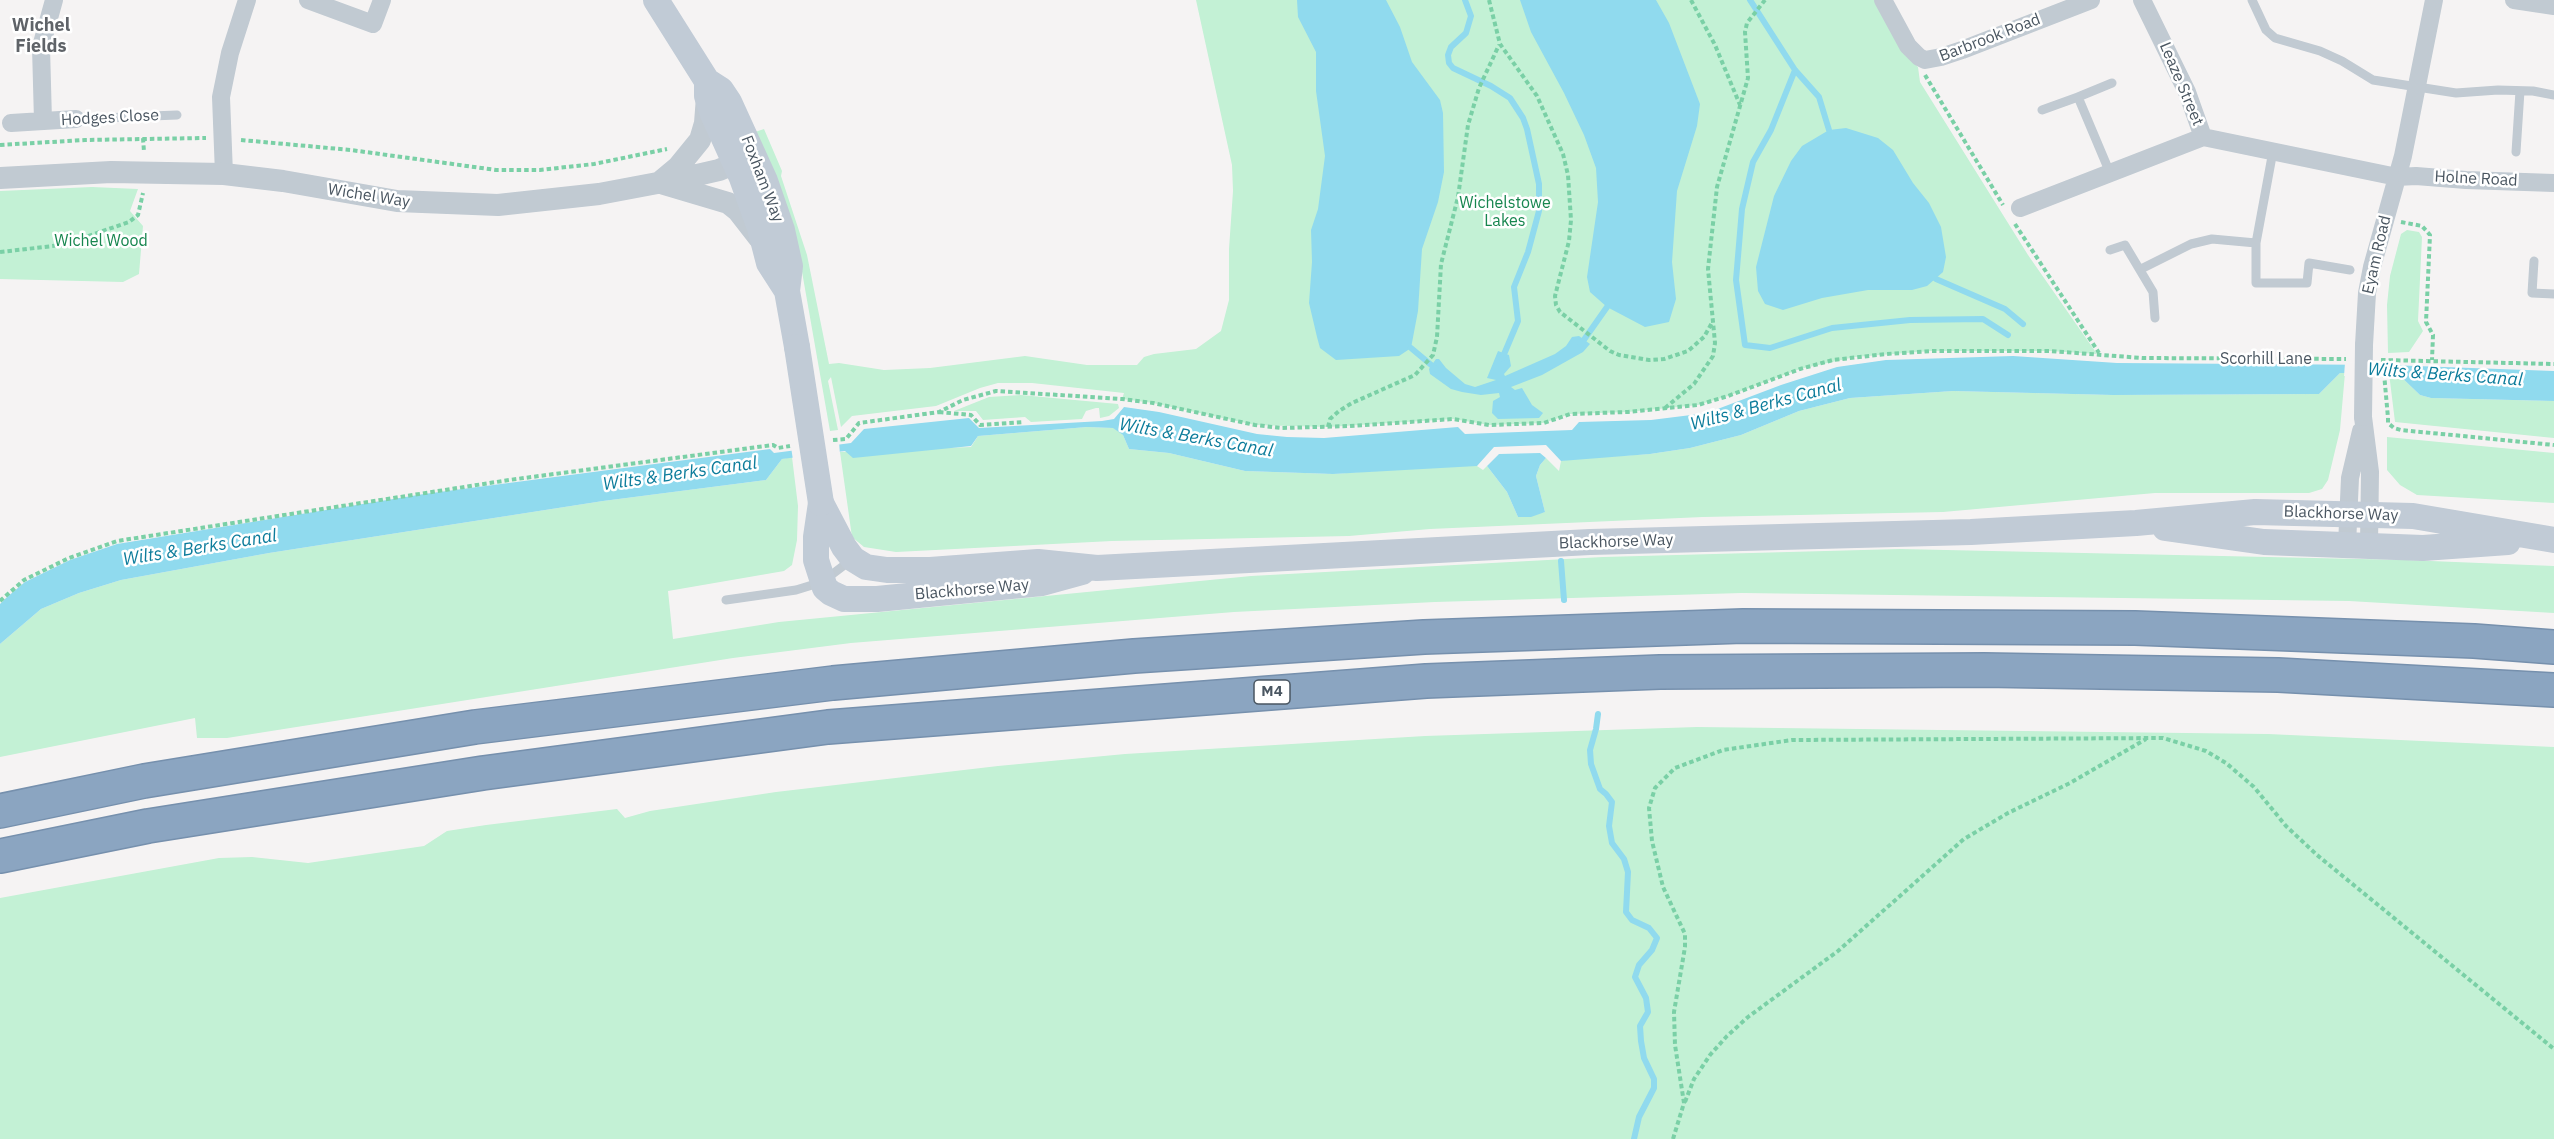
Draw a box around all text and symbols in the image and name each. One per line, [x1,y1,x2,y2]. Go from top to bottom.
street label: Barbrook Road [1937,10,2043,66]
district label: Wichel Fields [12,15,70,57]
street label: Leaze Street [2155,39,2207,129]
street label: Hodges Close [61,106,159,130]
street label: Foxham Way [737,133,787,225]
street label: Holne Road [2434,167,2518,191]
street label: Wichel Way [327,180,411,212]
park label: Wichelstowe Lakes [1459,193,1551,231]
street label: Eyam Road [2359,214,2395,296]
park label: Wichel Wood [54,231,148,251]
street label: Scorhill Lane [2220,349,2312,369]
water label: Wilts & Berks Canal [2367,359,2523,391]
water label: Wilts & Berks Canal [1688,374,1844,436]
water label: Wilts & Berks Canal [1118,414,1274,462]
water label: Wilts & Berks Canal [602,452,758,496]
street label: Blackhorse Way [2283,502,2399,526]
water label: Wilts & Berks Canal [122,525,278,571]
street label: Blackhorse Way [1558,530,1674,554]
street label: Blackhorse Way [914,575,1030,605]
road number: M4 [1254,680,1290,704]

